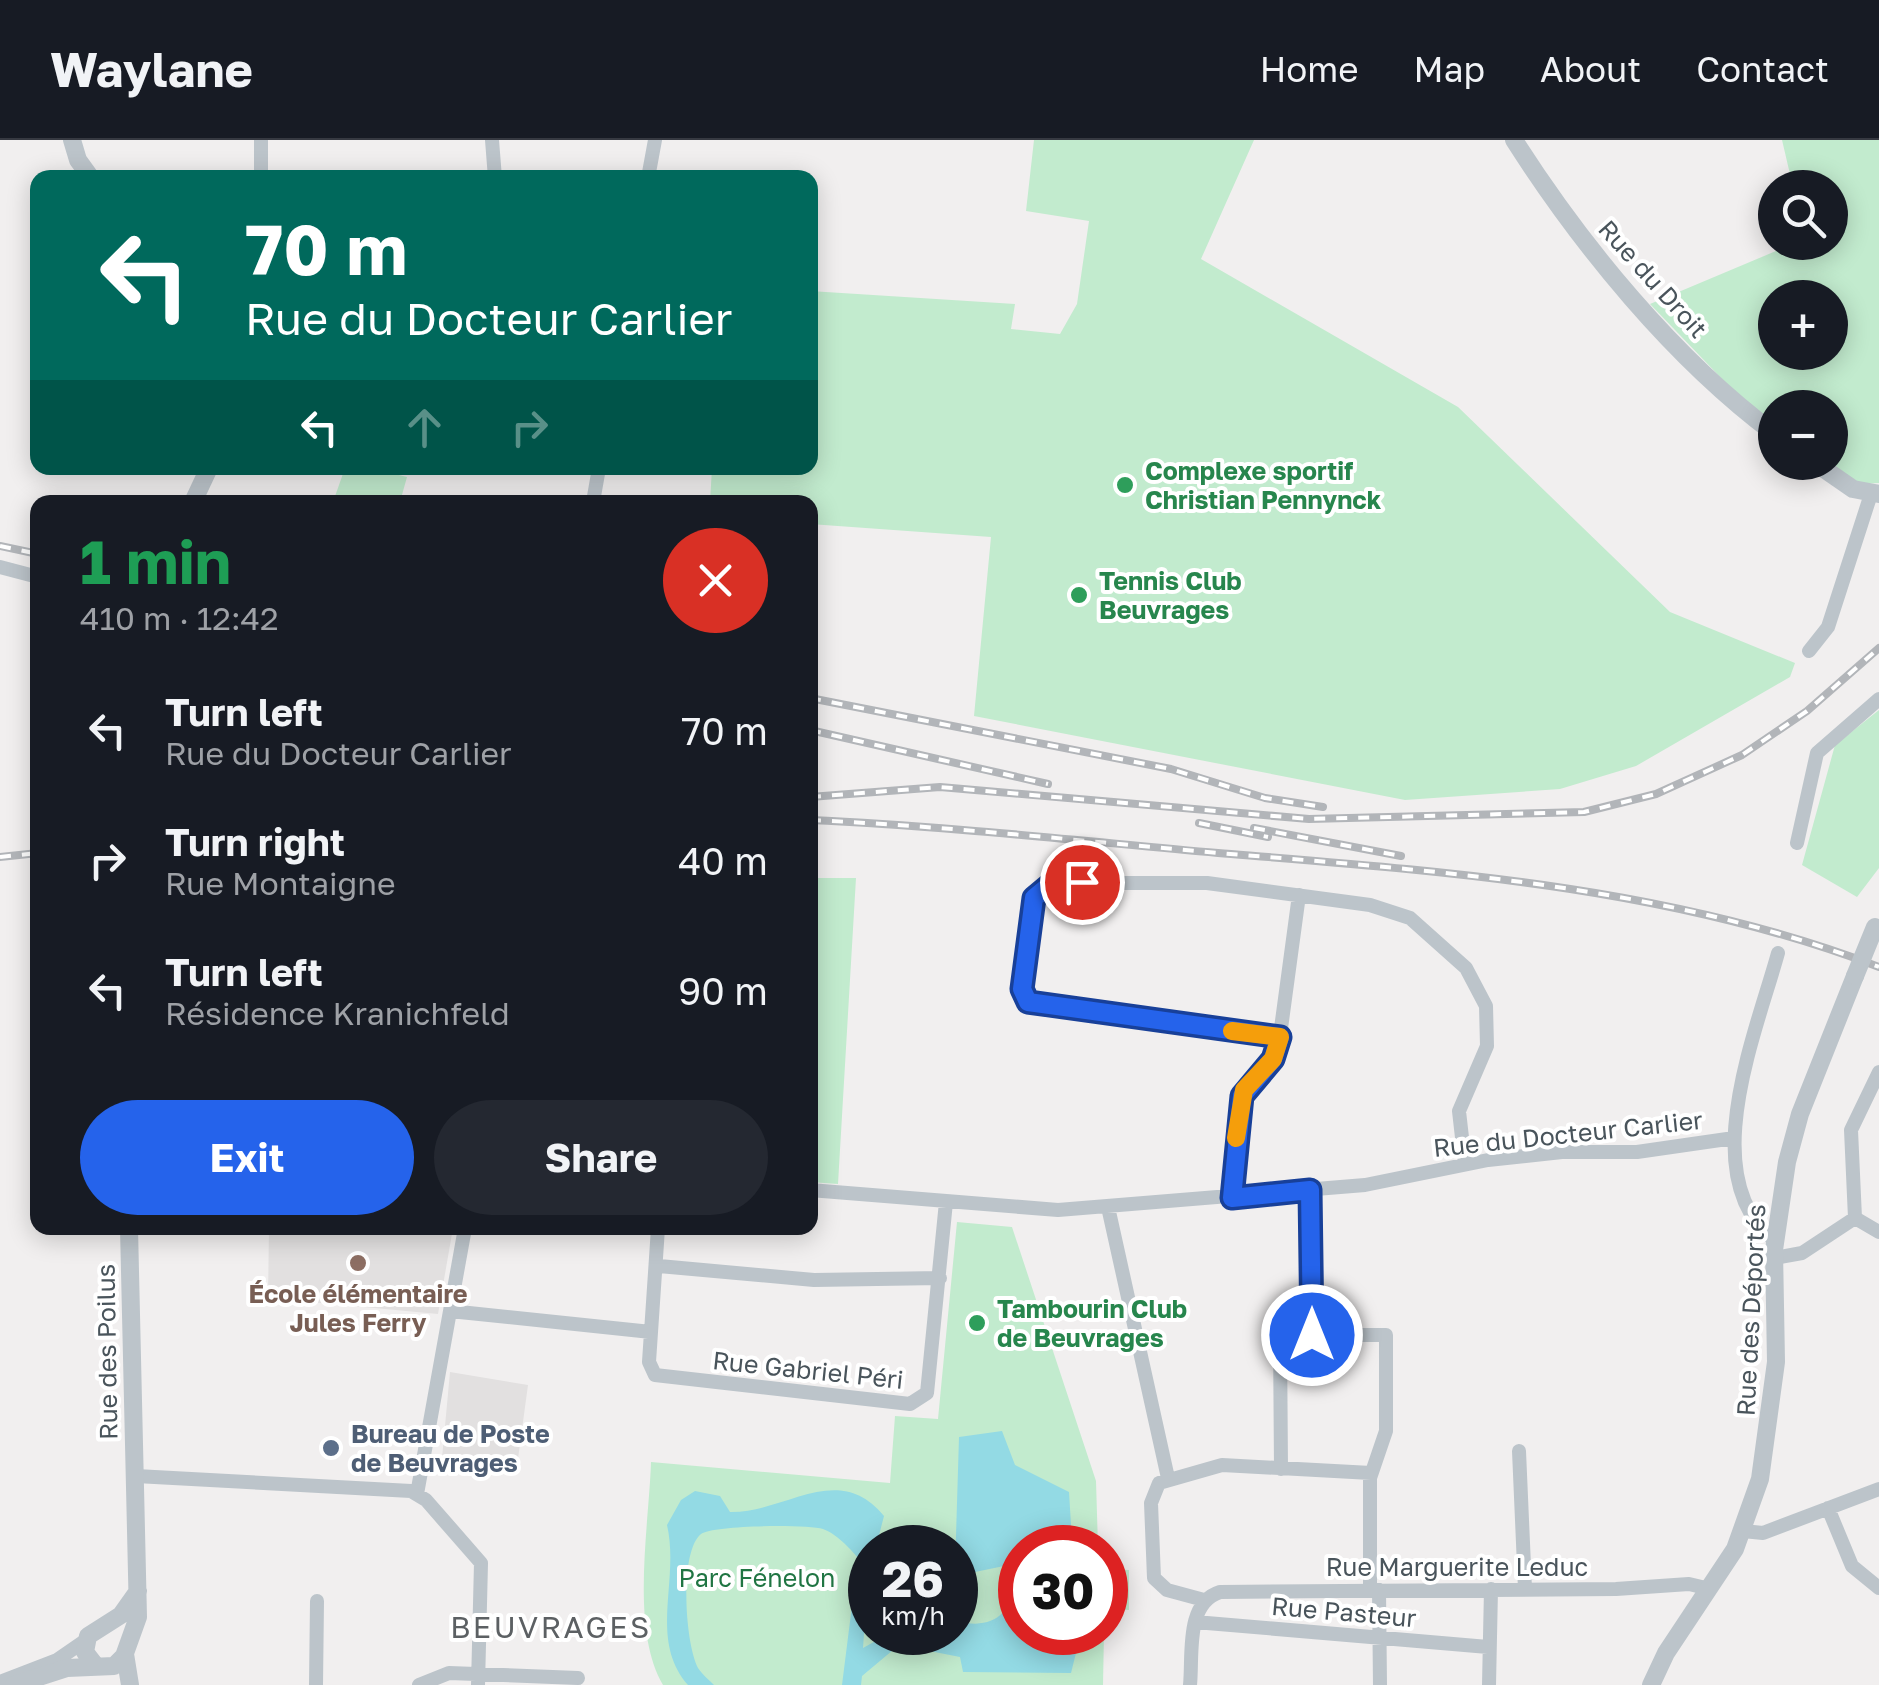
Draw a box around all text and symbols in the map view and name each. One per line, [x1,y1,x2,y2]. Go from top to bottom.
text: Waylane [50,40,253,98]
text: Home [1260,48,1359,90]
text: Map [1414,48,1485,90]
text: About [1540,48,1641,90]
text: Contact [1696,48,1829,90]
map controls [1758,170,1848,480]
button: search [1758,170,1848,260]
text: 70 m [245,206,407,290]
icon: left [80,210,210,340]
street label: Rue du Droit [1592,213,1714,344]
button: + [1758,280,1848,370]
text: Rue du Docteur Carlier [245,291,732,345]
button: − [1758,390,1848,480]
icon: left [292,400,347,455]
icon: ahead [397,400,452,455]
icon: right [502,400,557,455]
place label: Complexe sportif Christian Pennynck [1145,455,1382,515]
marker: Complexe sportif Christian Pennynck [1114,474,1136,496]
text: 1 min [80,525,231,597]
button: close [663,528,768,633]
place label: Tennis Club Beuvrages [1099,565,1242,625]
marker: Tennis Club Beuvrages [1068,584,1090,606]
text: 410 m · 12:42 [80,599,279,637]
text: Turn left [165,689,323,734]
icon: left [80,703,135,758]
text: 70 m [681,708,768,753]
text: Rue du Docteur Carlier [165,734,512,772]
text: Turn right [165,819,345,864]
icon: right [80,833,135,888]
text: 40 m [678,838,768,883]
pin [1040,840,1125,925]
icon: arrive [1055,855,1110,910]
text: Rue Montaigne [165,864,396,902]
text: Turn left [165,949,323,994]
icon: left [80,963,135,1018]
text: 90 m [678,968,768,1013]
text: Résidence Kranichfeld [165,994,510,1032]
button: Exit [80,1100,414,1215]
button: Share [434,1100,768,1215]
street label: Rue du Docteur Carlier [1432,1104,1704,1163]
street label: Rue des Déportés [1729,1203,1772,1417]
marker: École élémentaire Jules Ferry [347,1252,369,1274]
street label: Rue des Poilus [89,1264,124,1440]
place label: École élémentaire Jules Ferry [248,1278,468,1338]
position arrow [1260,1283,1364,1387]
place label: Tambourin Club de Beuvrages [997,1293,1187,1353]
marker: Tambourin Club de Beuvrages [966,1312,988,1334]
street label: Rue Gabriel Péri [711,1344,905,1395]
place label: Bureau de Poste de Beuvrages [351,1418,550,1478]
marker: Bureau de Poste de Beuvrages [320,1437,342,1459]
speed limit sign: 30 [998,1525,1128,1655]
text: 26 [882,1548,944,1608]
street label: Rue Marguerite Leduc [1326,1551,1588,1582]
park label: Parc Fénelon [679,1562,835,1593]
street label: Rue Pasteur [1270,1590,1418,1633]
text: km/h [881,1600,945,1631]
district label: BEUVRAGES [450,1609,652,1645]

